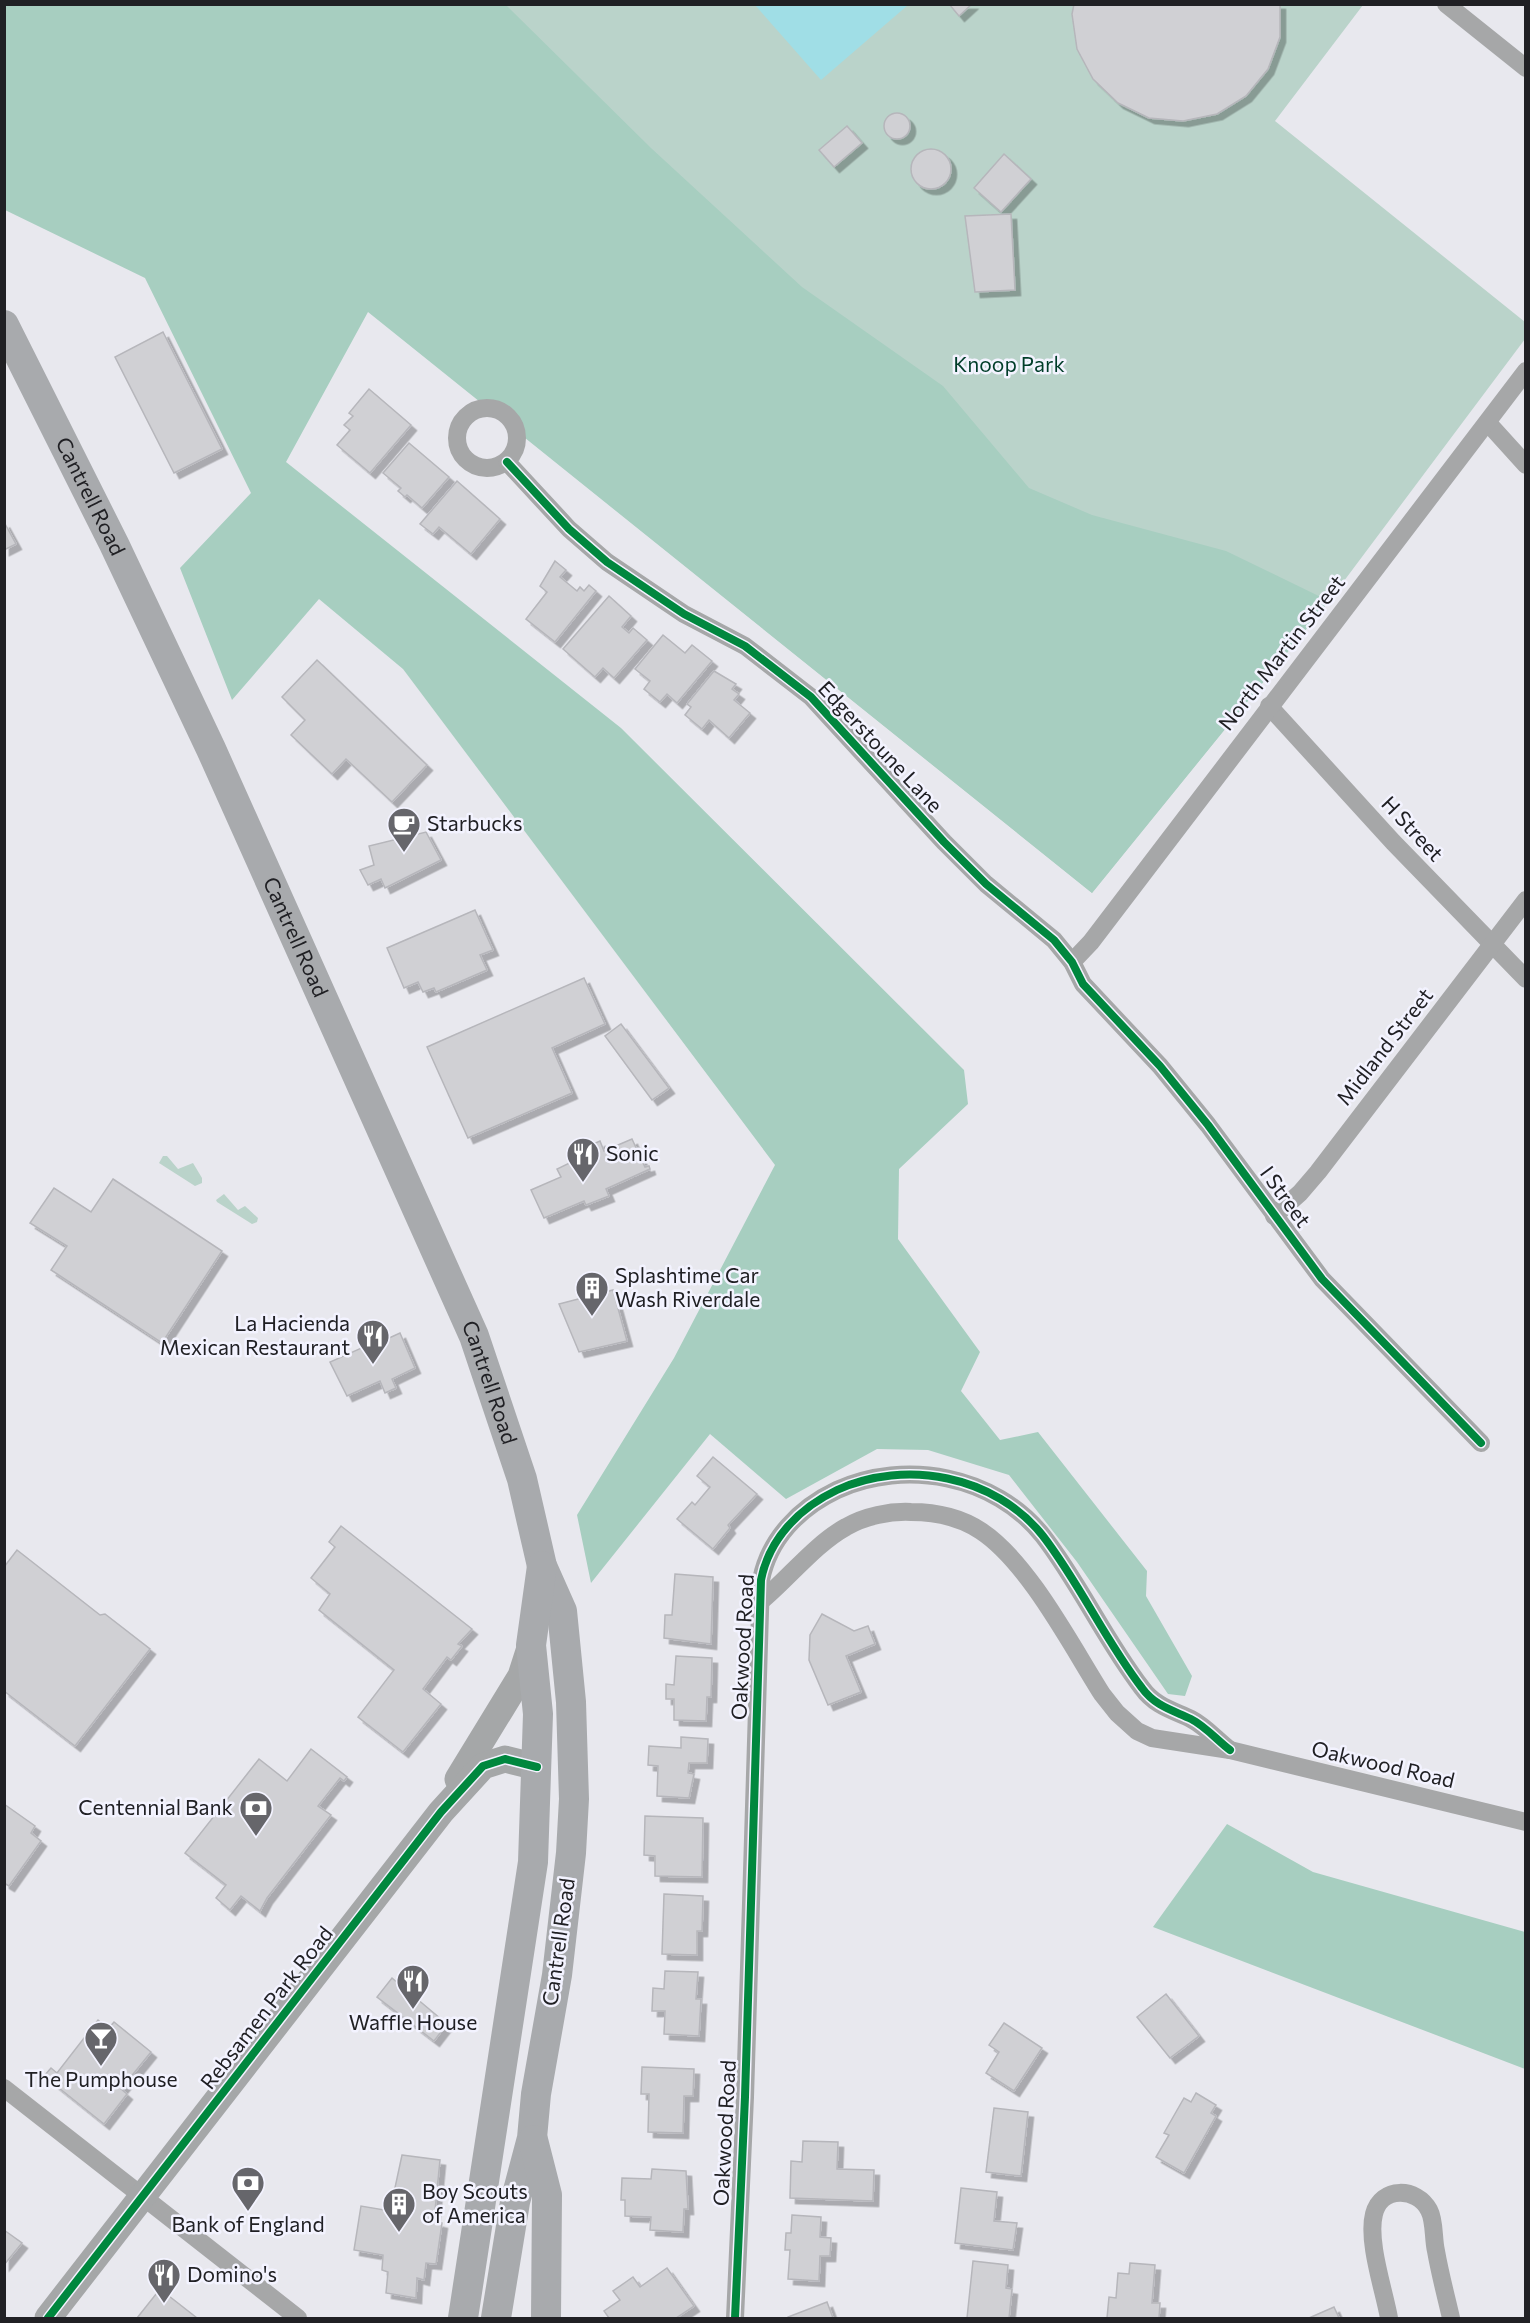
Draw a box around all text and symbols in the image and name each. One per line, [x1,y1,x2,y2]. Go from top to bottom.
park label: Knoop Park [953,351,1065,376]
street label: Cantrell Road [51,433,132,559]
street label: North Martin Street [1212,569,1349,735]
street label: Edgerstoune Lane [814,675,948,817]
street label: H Street [1377,791,1449,865]
cafe icon: Starbucks [386,806,422,853]
place label: Starbucks [427,810,523,835]
street label: Cantrell Road [259,873,334,1000]
street label: Midland Street [1330,983,1437,1110]
restaurant icon: Sonic [565,1136,601,1183]
place label: Sonic [606,1140,659,1165]
street label: I Street [1256,1161,1317,1231]
place label: Splashtime Car Wash Riverdale [615,1262,760,1311]
building icon: Splashtime Car Wash Riverdale [574,1270,610,1317]
place label: La Hacienda Mexican Restaurant [160,1310,350,1359]
street label: Cantrell Road [458,1316,523,1447]
restaurant icon: La Hacienda Mexican Restaurant [355,1318,391,1365]
street label: Oakwood Road [725,1573,758,1721]
street label: Oakwood Road [1309,1735,1457,1792]
bank icon: Centennial Bank [238,1790,274,1837]
place label: Centennial Bank [78,1794,233,1819]
street label: Cantrell Road [536,1876,579,2007]
street label: Rebsamen Park Road [195,1921,337,2093]
restaurant icon: Waffle House [395,1963,431,2010]
place label: Waffle House [349,2009,477,2034]
bar icon: The Pumphouse [83,2020,119,2067]
street label: Oakwood Road [707,2059,740,2207]
place label: The Pumphouse [24,2066,178,2091]
bank icon: Bank of England [230,2165,266,2212]
place label: Boy Scouts of America [422,2178,528,2227]
building icon: Boy Scouts of America [381,2186,417,2233]
place label: Bank of England [171,2211,325,2236]
restaurant icon: Domino's [146,2257,182,2304]
place label: Domino's [187,2261,277,2286]

